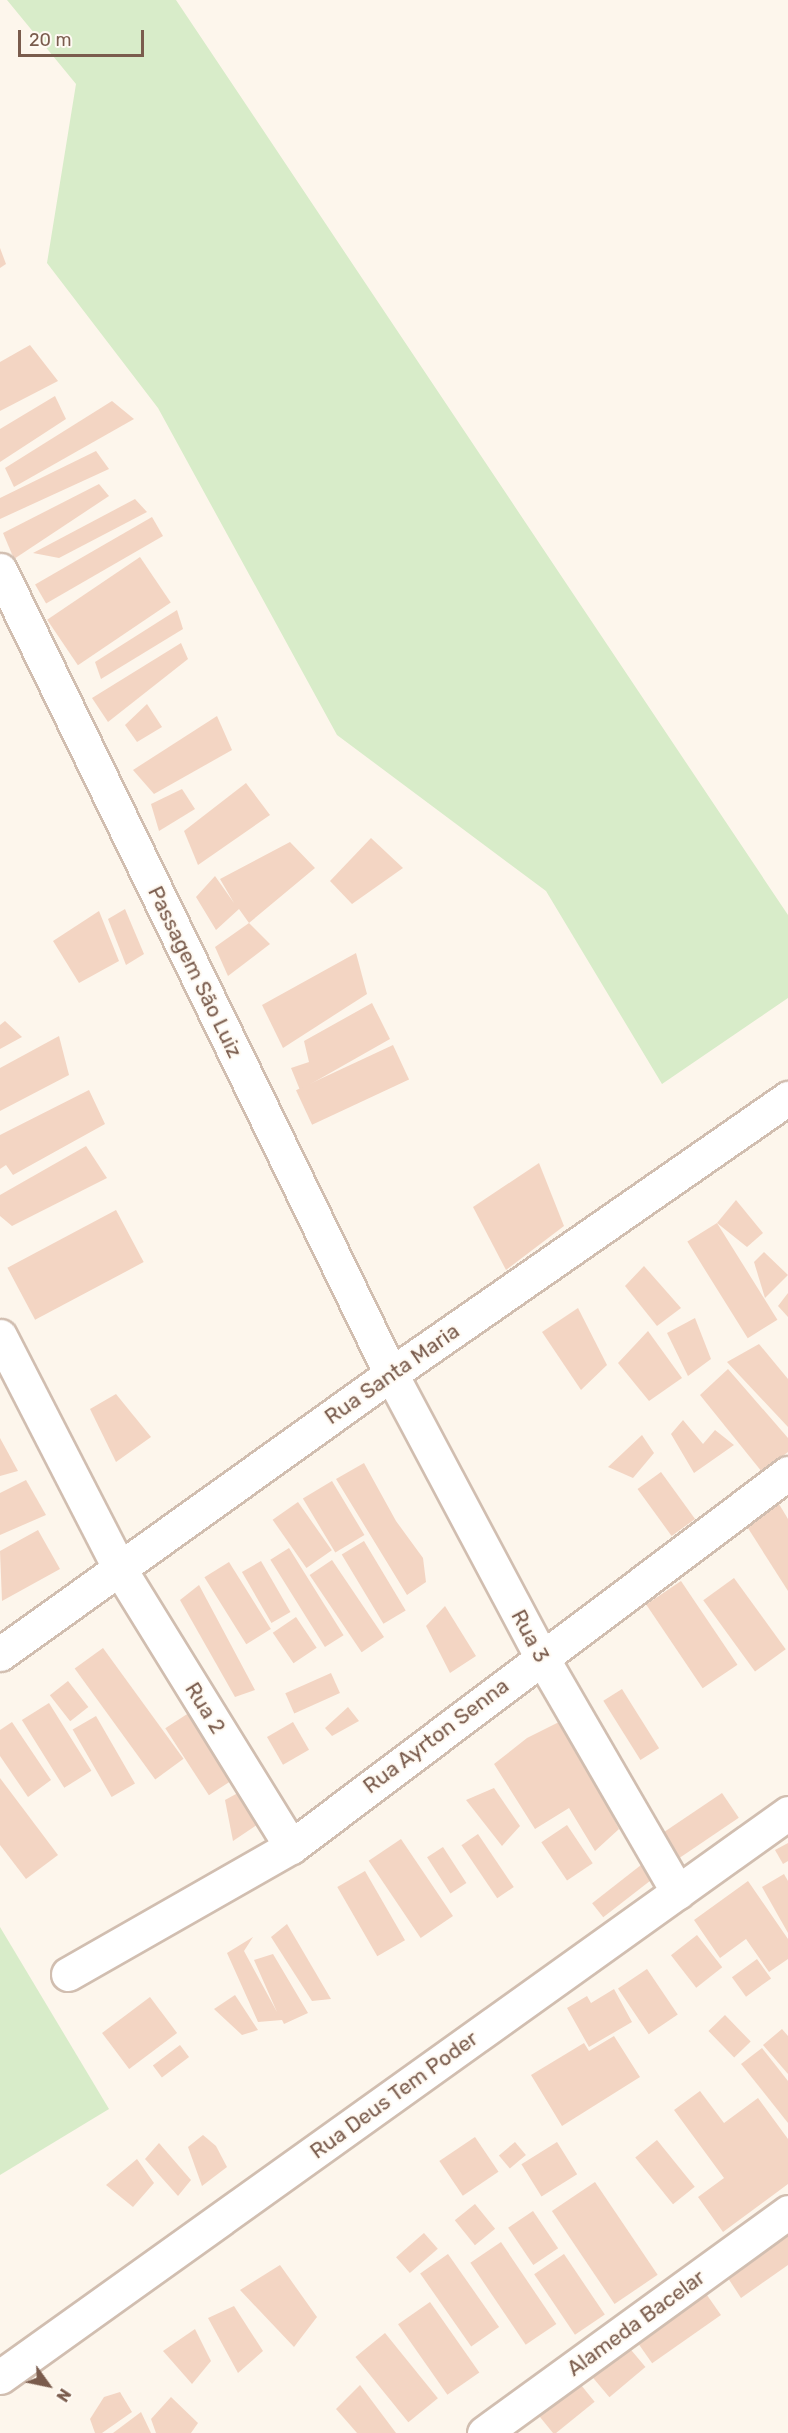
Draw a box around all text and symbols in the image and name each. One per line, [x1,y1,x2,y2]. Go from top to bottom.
scale bar [21,18,147,56]
text: 20 m [29,29,71,51]
street label: Passagem São Luiz [143,882,247,1062]
street label: Rua Santa Maria [320,1318,464,1430]
street label: Rua 3 [506,1605,554,1667]
street label: Rua Ayrton Senna [358,1673,514,1799]
street label: Rua 2 [180,1678,230,1738]
street label: Rua Deus Tem Poder [305,2026,483,2164]
street label: Alameda Bacelar [562,2265,710,2381]
north arrow [18,2355,78,2415]
text: N [52,2385,75,2405]

